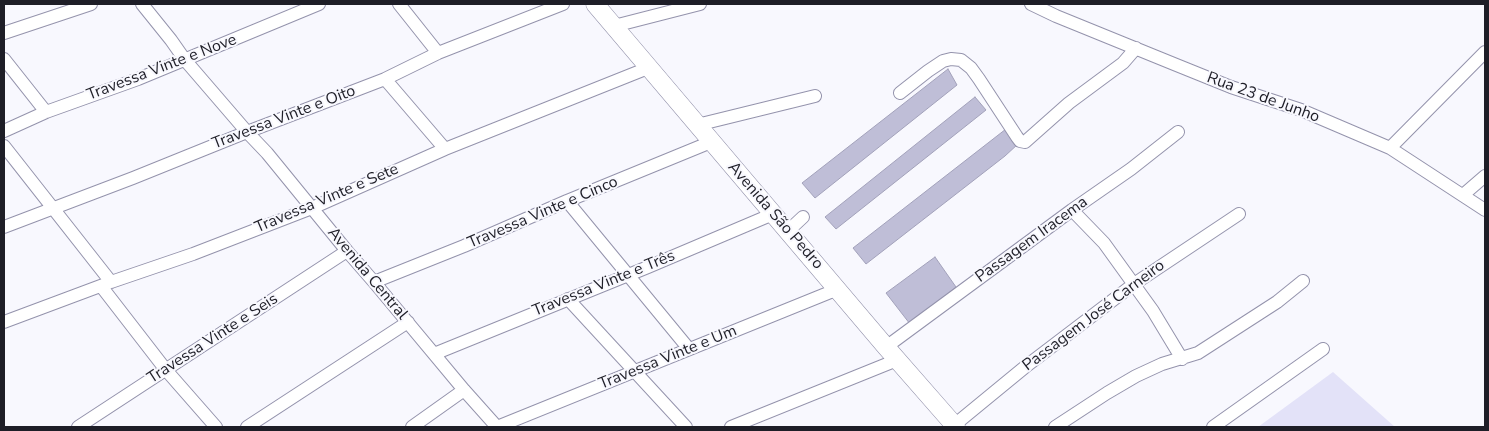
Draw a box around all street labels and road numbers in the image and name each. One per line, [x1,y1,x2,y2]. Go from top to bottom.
street label: Travessa Vinte e Nove [84,31,240,105]
street label: Rua 23 de Junho [1204,69,1322,127]
street label: Travessa Vinte e Oito [210,82,358,154]
street label: Avenida São Pedro [723,158,827,274]
street label: Travessa Vinte e Sete [252,160,402,238]
street label: Travessa Vinte e Cinco [465,173,621,253]
street label: Passagem Iracema [972,193,1092,287]
street label: Avenida Central [323,224,411,324]
street label: Travessa Vinte e Três [530,247,678,321]
street label: Passagem José Carneiro [1019,256,1169,376]
street label: Travessa Vinte e Seis [144,290,282,388]
street label: Travessa Vinte e Um [596,322,740,394]

